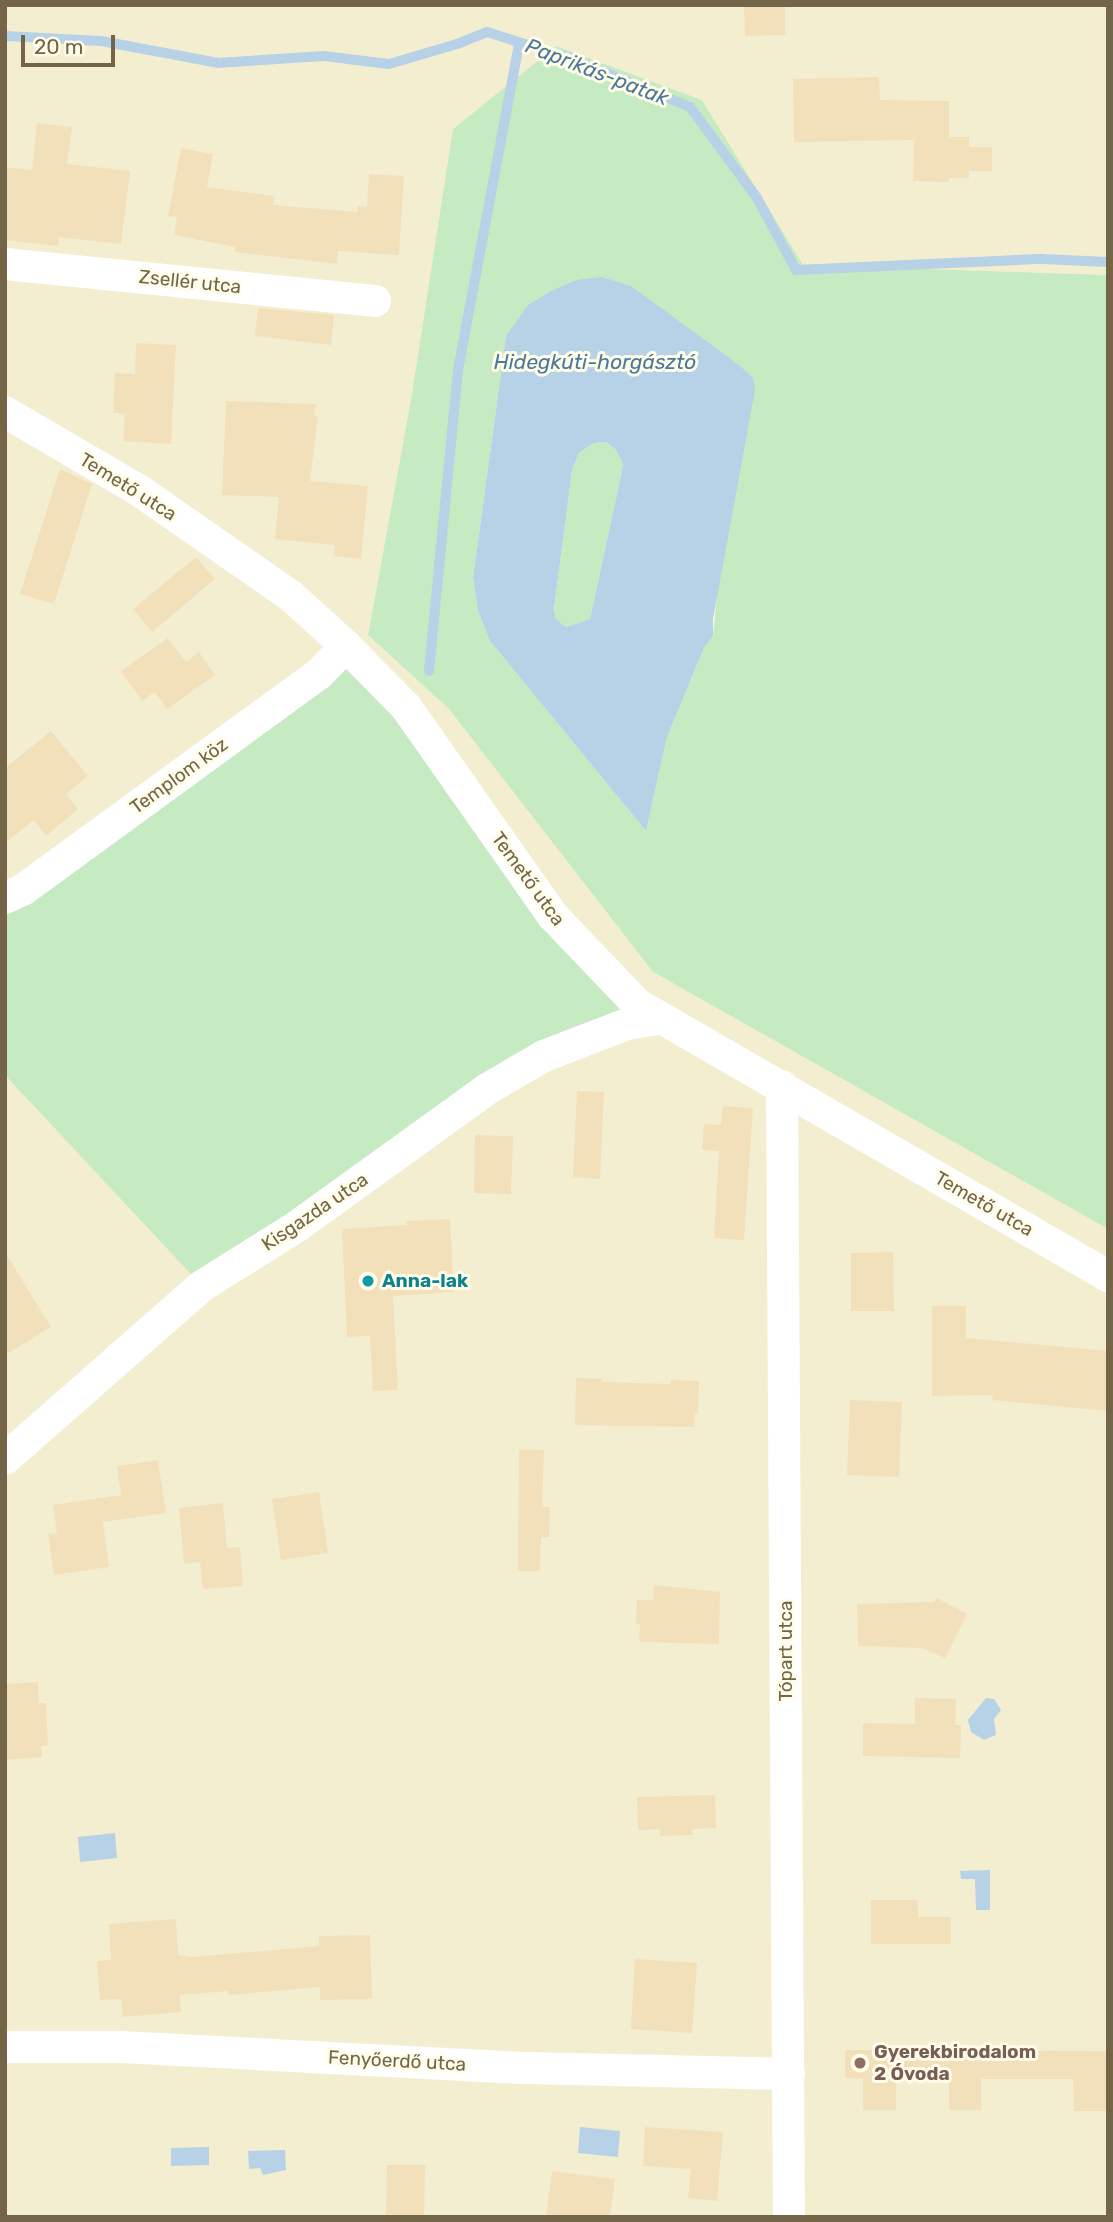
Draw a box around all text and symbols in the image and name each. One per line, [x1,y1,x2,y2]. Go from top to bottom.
scale bar [24,21,119,65]
water label: Paprikás-patak [522,33,672,111]
text: 20 m [34,34,83,59]
street label: Zsellér utca [137,265,243,299]
water label: Hidegkúti-horgásztó [494,349,696,375]
street label: Temető utca [75,448,181,526]
street label: Templom köz [126,733,232,819]
street label: Temető utca [486,828,570,930]
street label: Temető utca [931,1167,1037,1241]
street label: Kisgazda utca [257,1168,373,1256]
place label: Anna-lak [382,1270,468,1292]
marker: Anna-lak [360,1273,376,1289]
street label: Tópart utca [775,1600,797,1702]
place label: Gyerekbirodalom 2 Óvoda [874,2041,1036,2085]
street label: Fenyőerdő utca [327,2046,467,2076]
marker: Gyerekbirodalom 2 Óvoda [852,2055,868,2071]

